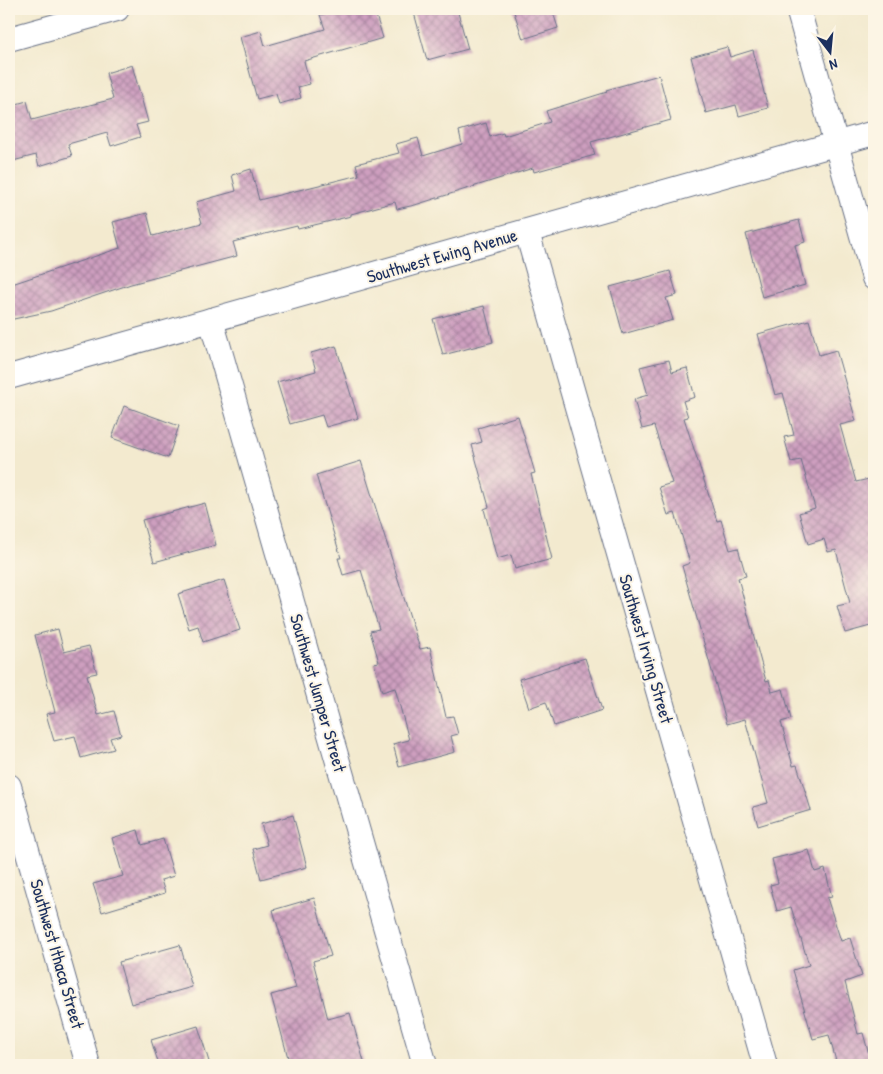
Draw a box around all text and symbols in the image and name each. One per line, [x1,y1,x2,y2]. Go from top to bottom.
north arrow [806,28,856,78]
text: N [827,55,840,75]
street label: Southwest Ewing Avenue [364,222,520,289]
street label: Southwest Irving Street [613,571,680,727]
street label: Southwest Jumper Street [284,611,353,776]
street label: Southwest Ithaca Street [24,876,91,1032]

